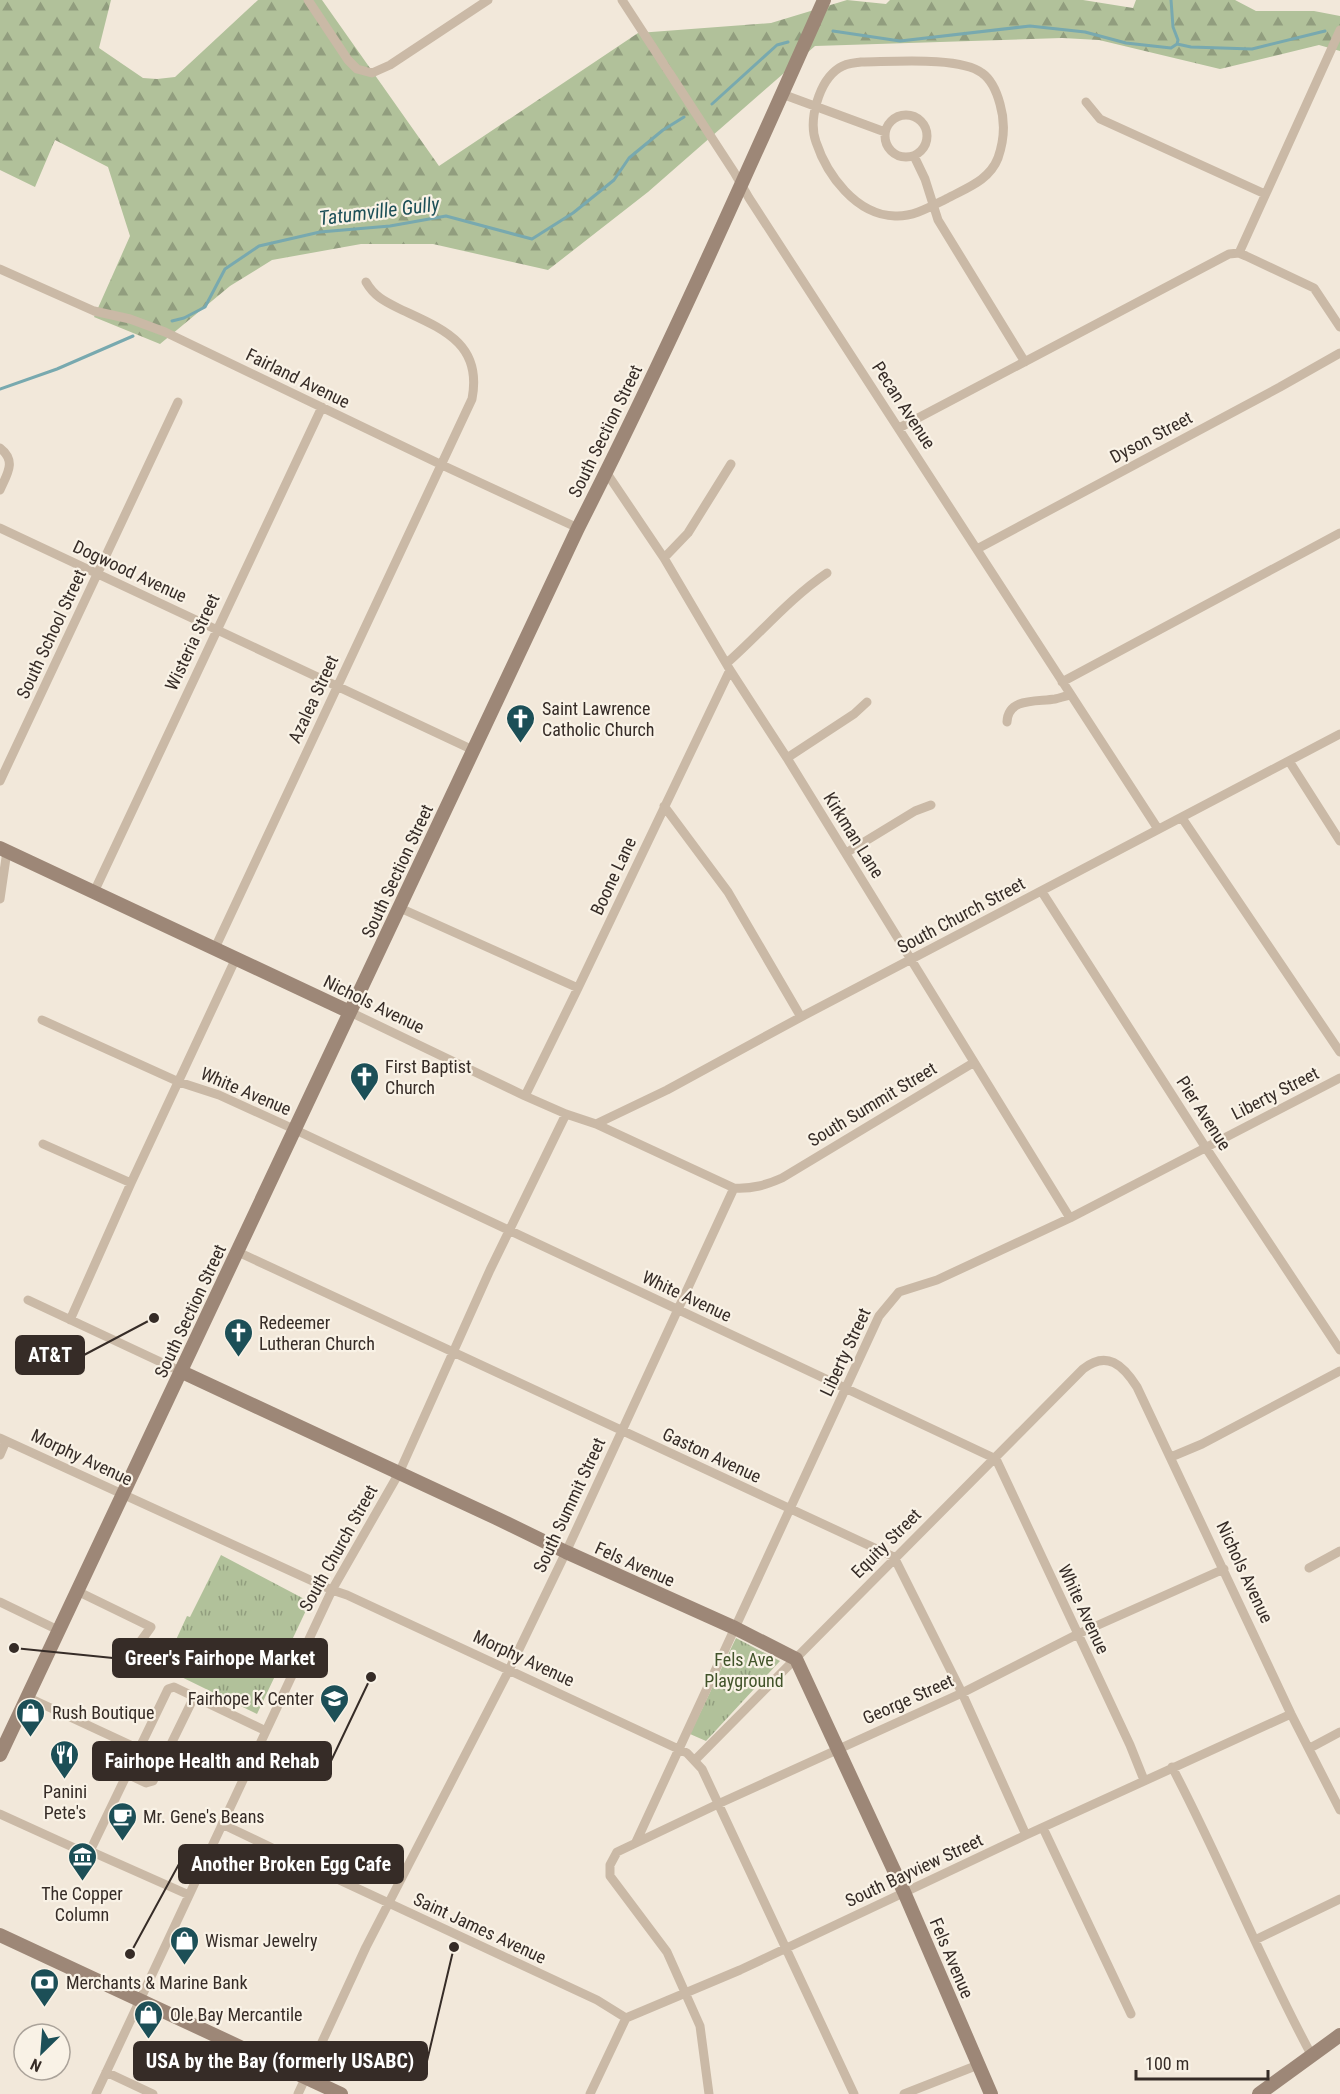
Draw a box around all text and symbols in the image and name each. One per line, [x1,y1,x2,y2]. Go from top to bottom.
water label: Tatumville Gully [317,192,441,230]
street label: Fairland Avenue [243,344,353,412]
street label: Pecan Avenue [868,357,940,453]
street label: South Section Street [564,361,646,501]
street label: Dyson Street [1106,407,1196,467]
street label: Dogwood Avenue [70,536,190,606]
street label: South School Street [12,566,90,702]
street label: Wisteria Street [160,590,224,694]
street label: Azalea Street [284,652,342,746]
place label: Saint Lawrence Catholic Church [542,698,655,740]
church icon: Saint Lawrence Catholic Church [505,702,537,744]
street label: Kirkman Lane [819,788,889,882]
street label: South Section Street [357,801,437,941]
street label: Boone Lane [586,834,640,918]
street label: South Church Street [894,873,1028,957]
street label: Nichols Avenue [320,971,428,1037]
place label: First Baptist Church [385,1056,471,1098]
street label: South Summit Street [804,1057,940,1151]
church icon: First Baptist Church [348,1060,380,1102]
street label: Liberty Street [1228,1062,1322,1124]
street label: White Avenue [198,1063,294,1119]
street label: Pier Avenue [1172,1072,1236,1154]
street label: South Section Street [150,1241,230,1381]
street label: White Avenue [639,1266,735,1326]
street label: Liberty Street [815,1304,875,1400]
place label: Redeemer Lutheran Church [259,1312,375,1354]
church icon: Redeemer Lutheran Church [222,1316,254,1358]
callout: AT&T [16,1336,84,1374]
text: AT&T [28,1343,72,1367]
street label: Gaston Avenue [659,1423,765,1487]
street label: Morphy Avenue [28,1424,136,1490]
street label: South Summit Street [529,1434,609,1576]
street label: South Church Street [295,1481,381,1615]
street label: Equity Street [847,1504,925,1582]
street label: Nichols Avenue [1212,1518,1278,1626]
street label: Fels Avenue [592,1537,678,1591]
street label: White Avenue [1054,1561,1114,1657]
street label: Morphy Avenue [470,1625,578,1691]
callout: Greer's Fairhope Market [113,1639,327,1677]
text: Greer's Fairhope Market [125,1646,315,1670]
park label: Fels Ave Playground [704,1649,784,1691]
street label: George Street [859,1670,957,1728]
school or university icon: Fairhope K Center [319,1682,351,1724]
place label: Fairhope K Center [188,1688,315,1709]
shop icon: Rush Boutique [15,1696,47,1738]
place label: Rush Boutique [52,1702,154,1723]
restaurant icon: Panini Pete's [49,1738,81,1780]
callout: Fairhope Health and Rehab [93,1742,331,1780]
text: Fairhope Health and Rehab [105,1749,319,1773]
place label: Panini Pete's [43,1781,87,1823]
cafe icon: Mr. Gene's Beans [106,1800,138,1842]
place label: Mr. Gene's Beans [143,1806,265,1827]
street label: South Bayview Street [842,1829,986,1911]
museum icon: The Copper Column [66,1840,98,1882]
callout: Another Broken Egg Cafe [179,1845,403,1883]
text: Another Broken Egg Cafe [191,1852,391,1876]
place label: The Copper Column [41,1883,123,1925]
street label: Saint James Avenue [410,1888,550,1968]
street label: Fels Avenue [926,1915,978,2001]
shop icon: Wismar Jewelry [168,1924,200,1966]
place label: Wismar Jewelry [205,1930,318,1951]
bank icon: Merchants & Marine Bank [29,1966,61,2008]
place label: Merchants & Marine Bank [66,1972,248,1993]
shop icon: Ole Bay Mercantile [133,1998,165,2040]
place label: Ole Bay Mercantile [170,2004,303,2025]
north arrow [12,2022,72,2082]
callout: USA by the Bay (formerly USABC) [134,2042,427,2080]
scale bar [1136,2043,1268,2081]
text: USA by the Bay (formerly USABC) [146,2049,414,2073]
text: 100 m [1145,2053,1189,2074]
text: N [27,2054,44,2076]

